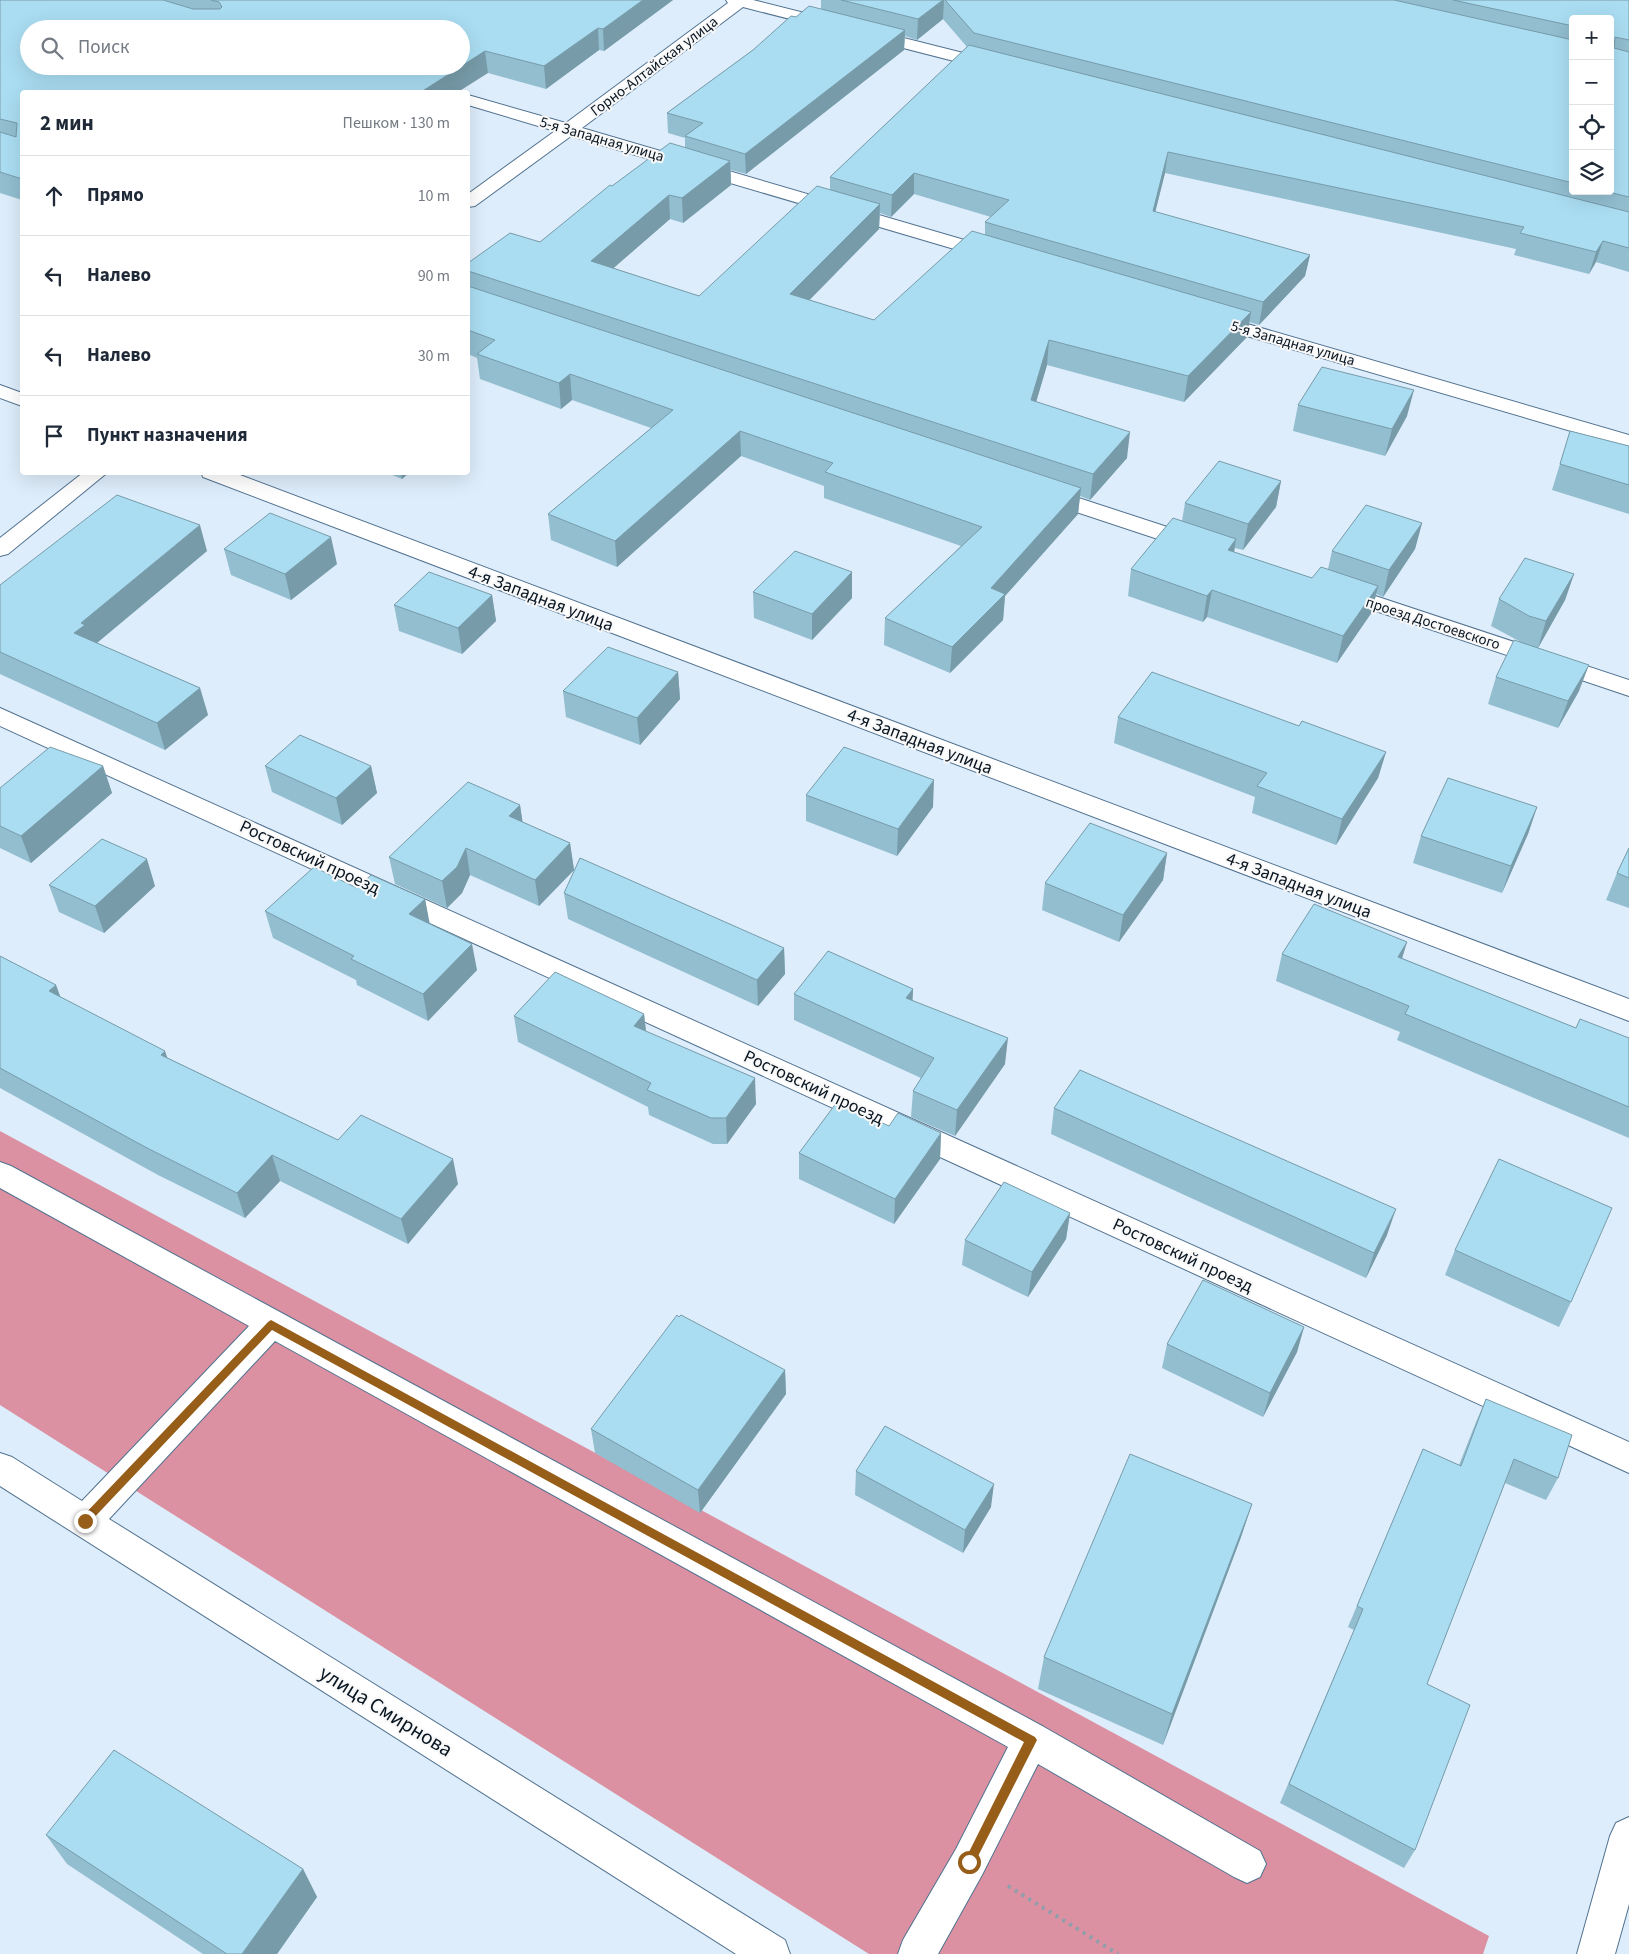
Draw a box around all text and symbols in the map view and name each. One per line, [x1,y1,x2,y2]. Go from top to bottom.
street label: Горно-Алтайская улица [586,12,722,121]
map controls [1569,15,1614,195]
button: + [1569,15,1614,60]
search box [20,20,470,75]
icon: search [38,34,66,62]
text: Поиск [78,34,129,61]
button: − [1569,60,1614,105]
button: locate [1569,105,1614,150]
text: 2 мин [40,108,94,138]
text: Пешком · 130 m [343,112,450,134]
street label: 5-я Западная улица [537,112,666,167]
button: layers [1569,150,1614,195]
icon: ahead [40,182,68,210]
text: Прямо [87,182,144,209]
text: 10 m [418,185,450,207]
icon: left [40,262,68,290]
text: Налево [87,262,151,289]
text: 90 m [418,265,450,287]
street label: 5-я Западная улица [1228,316,1357,371]
icon: left [40,342,68,370]
text: Налево [87,342,151,369]
text: 30 m [418,345,450,367]
icon: arrive [40,422,68,450]
text: Пункт назначения [87,422,248,449]
street label: 4-я Западная улица [464,559,617,638]
street label: проезд Достоевского [1363,592,1503,655]
street label: 4-я Западная улица [843,702,996,781]
street label: Ростовский проезд [236,814,384,901]
street label: 4-я Западная улица [1222,846,1375,925]
street label: Ростовский проезд [740,1044,888,1131]
street label: Ростовский проезд [1109,1212,1257,1299]
route end [74,1510,97,1533]
street label: улица Смирнова [313,1658,459,1764]
route start [958,1851,981,1874]

